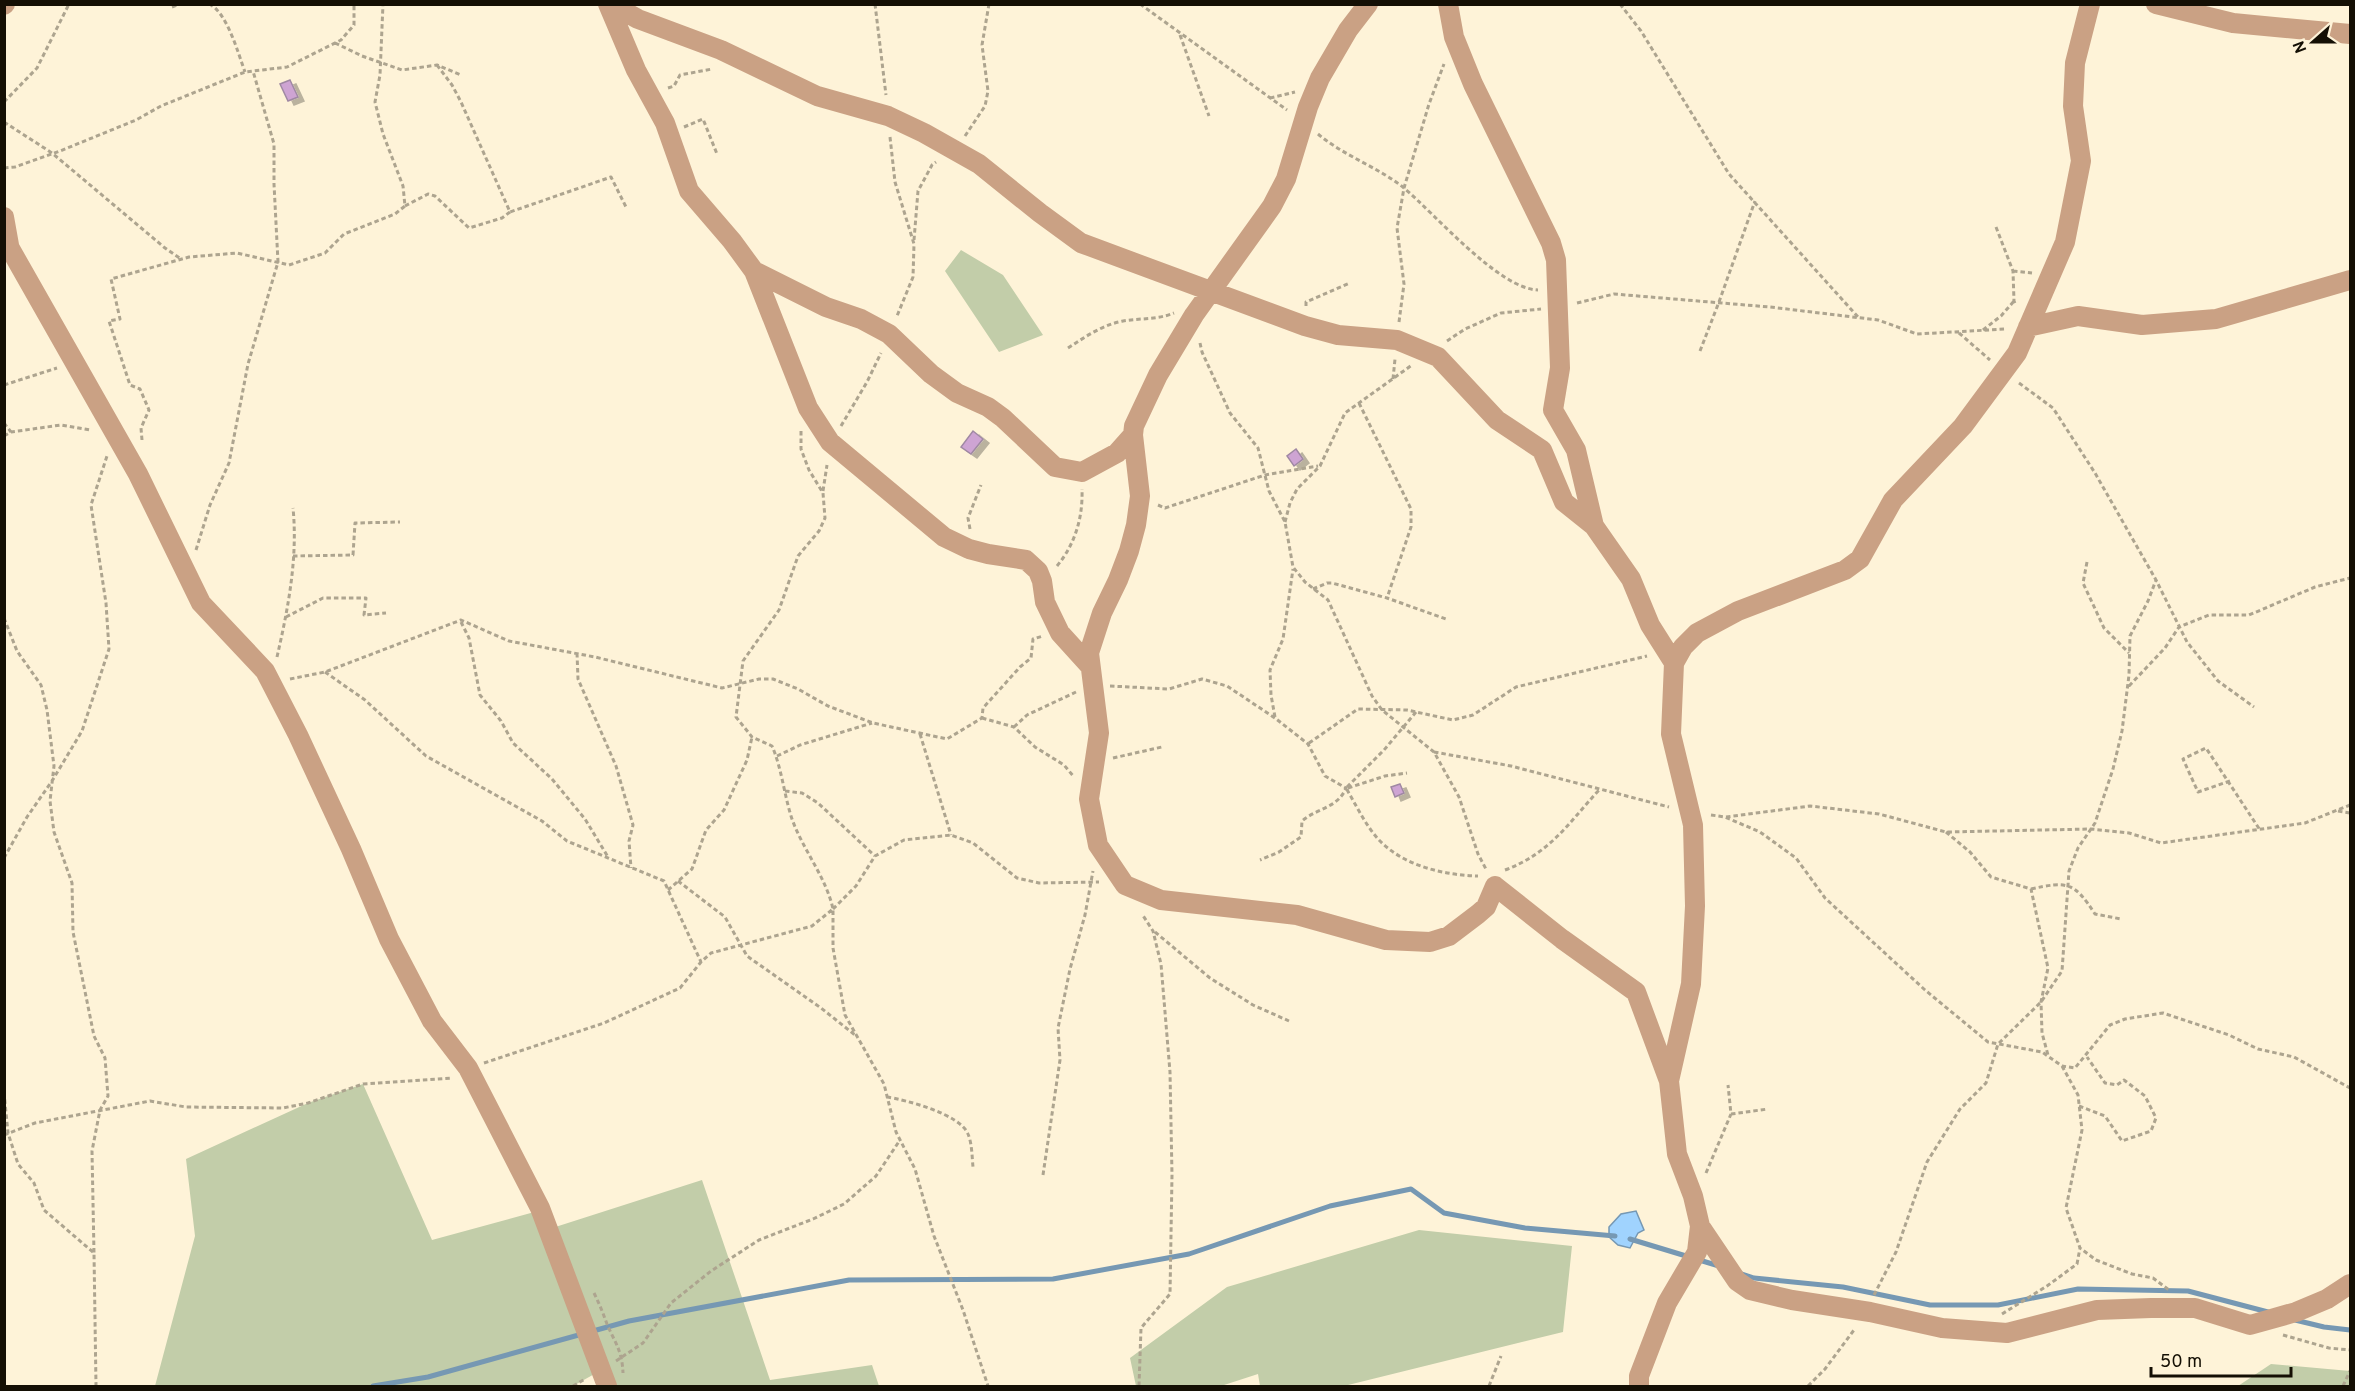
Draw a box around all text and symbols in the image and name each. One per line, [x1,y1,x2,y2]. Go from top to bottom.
north arrow [2283,12,2343,72]
text: N [2289,38,2312,56]
scale bar [2151,1340,2290,1378]
text: 50 m [2160,1351,2202,1374]

